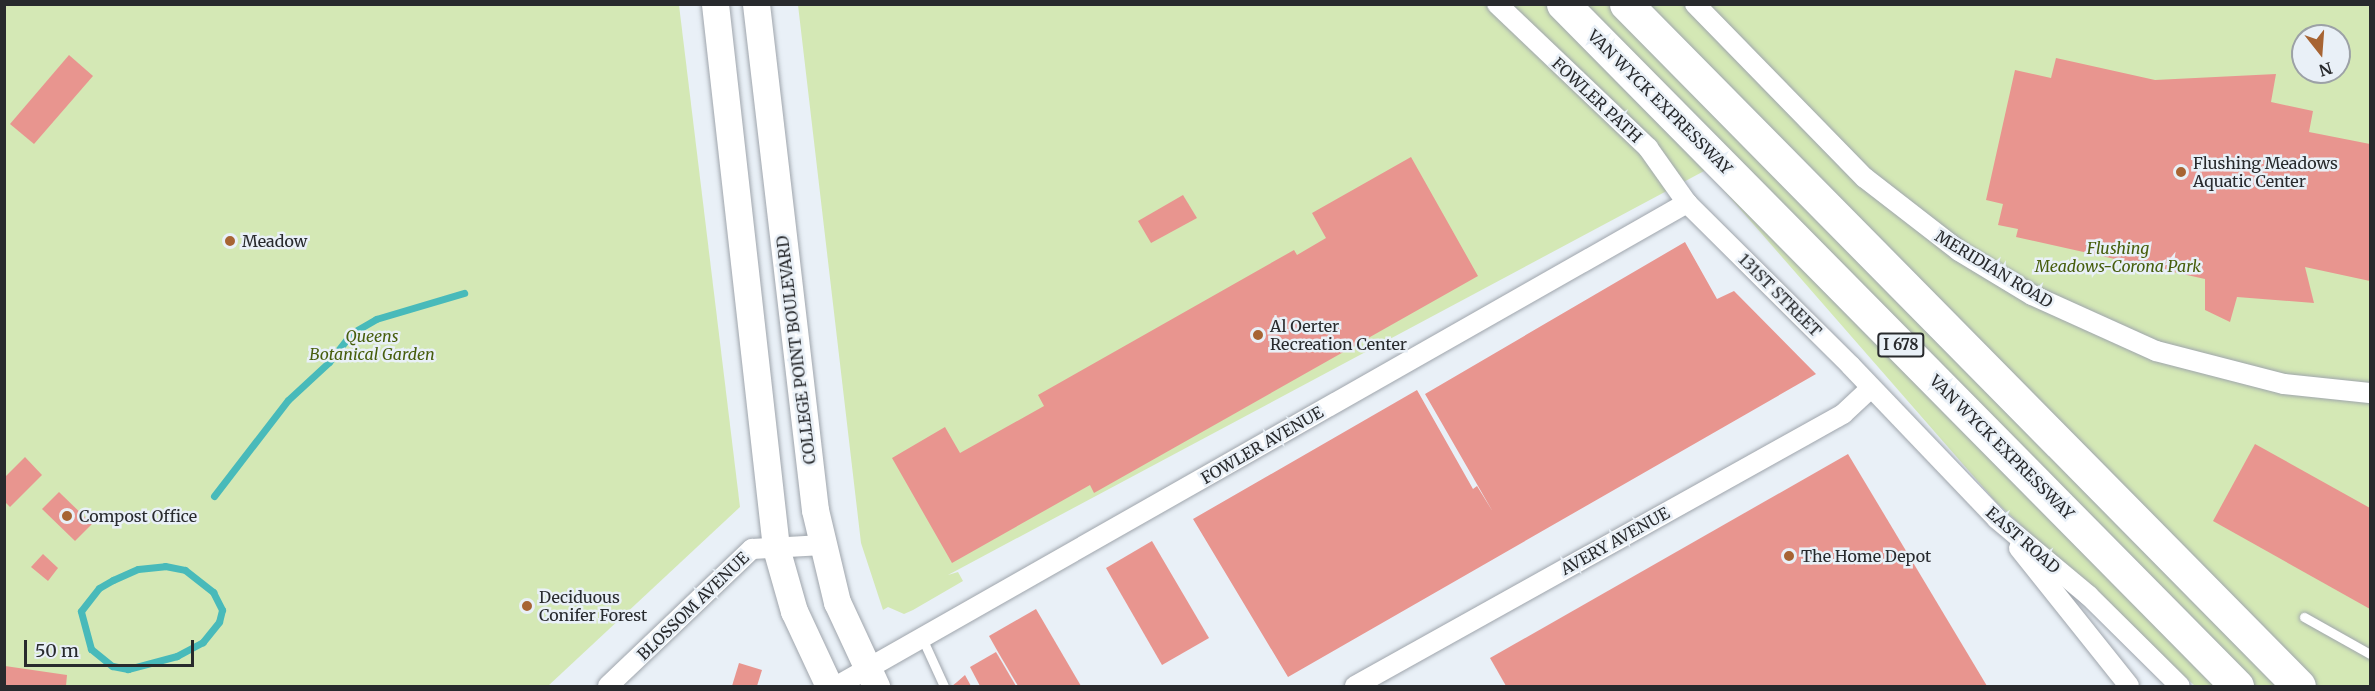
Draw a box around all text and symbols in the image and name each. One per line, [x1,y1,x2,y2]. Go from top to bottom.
north arrow [2291,24,2351,84]
street label: VAN WYCK EXPRESSWAY [1584,26,1736,178]
street label: FOWLER PATH [1548,53,1646,147]
text: N [2317,58,2335,81]
place label: Flushing Meadows Aquatic Center [2193,153,2338,191]
marker: Flushing Meadows Aquatic Center [2174,165,2188,179]
street label: MERIDIAN ROAD [1932,226,2056,312]
place label: Meadow [242,231,307,251]
marker: Meadow [223,234,237,248]
street label: COLLEGE POINT BOULEVARD [772,235,820,465]
park label: Flushing Meadows-Corona Park [2035,238,2201,276]
street label: 131ST STREET [1735,250,1825,340]
place label: Al Oerter Recreation Center [1270,316,1407,354]
park label: Queens Botanical Garden [309,326,435,364]
marker: Al Oerter Recreation Center [1251,328,1265,342]
road number: I 678 [1877,333,1925,357]
street label: VAN WYCK EXPRESSWAY [1926,371,2078,523]
street label: FOWLER AVENUE [1198,402,1326,488]
street label: AVERY AVENUE [1557,503,1673,579]
street label: EAST ROAD [1982,503,2064,577]
place label: Compost Office [79,506,197,526]
marker: Compost Office [60,509,74,523]
place label: The Home Depot [1801,546,1931,566]
street label: BLOSSOM AVENUE [633,548,753,664]
marker: The Home Depot [1782,549,1796,563]
place label: Deciduous Conifer Forest [539,587,647,625]
marker: Deciduous Conifer Forest [520,599,534,613]
scale bar [27,628,196,666]
text: 50 m [35,639,79,662]

